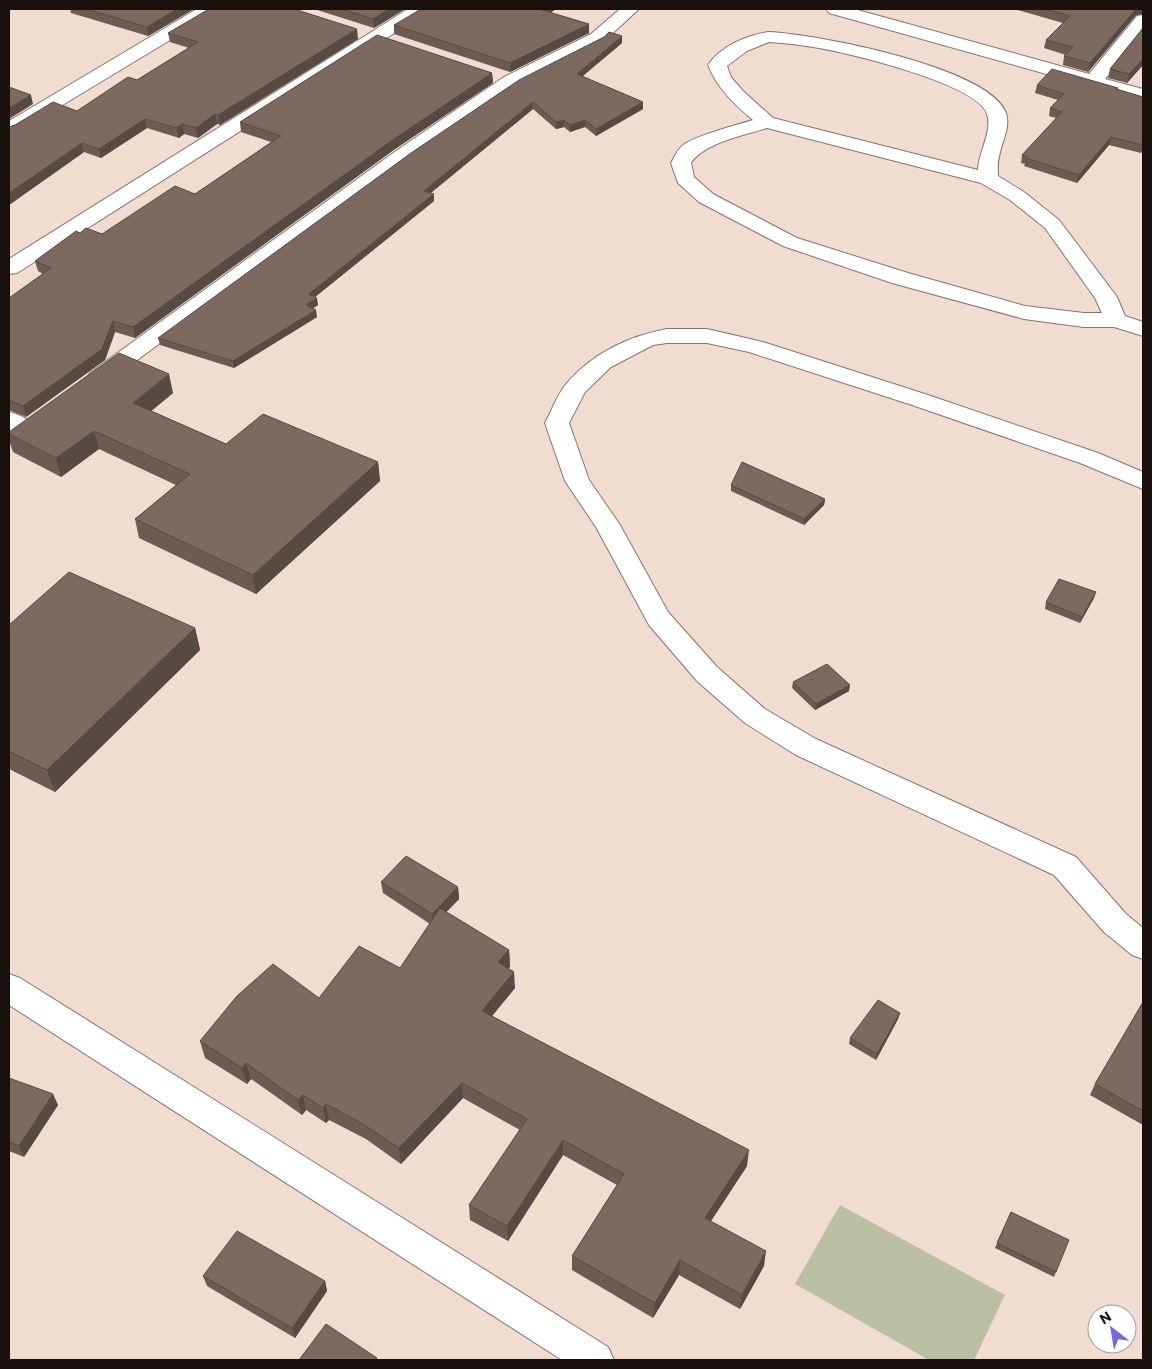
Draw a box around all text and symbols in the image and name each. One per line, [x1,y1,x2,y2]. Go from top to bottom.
north arrow [1087,1304,1137,1354]
text: N [1096,1307,1114,1327]

